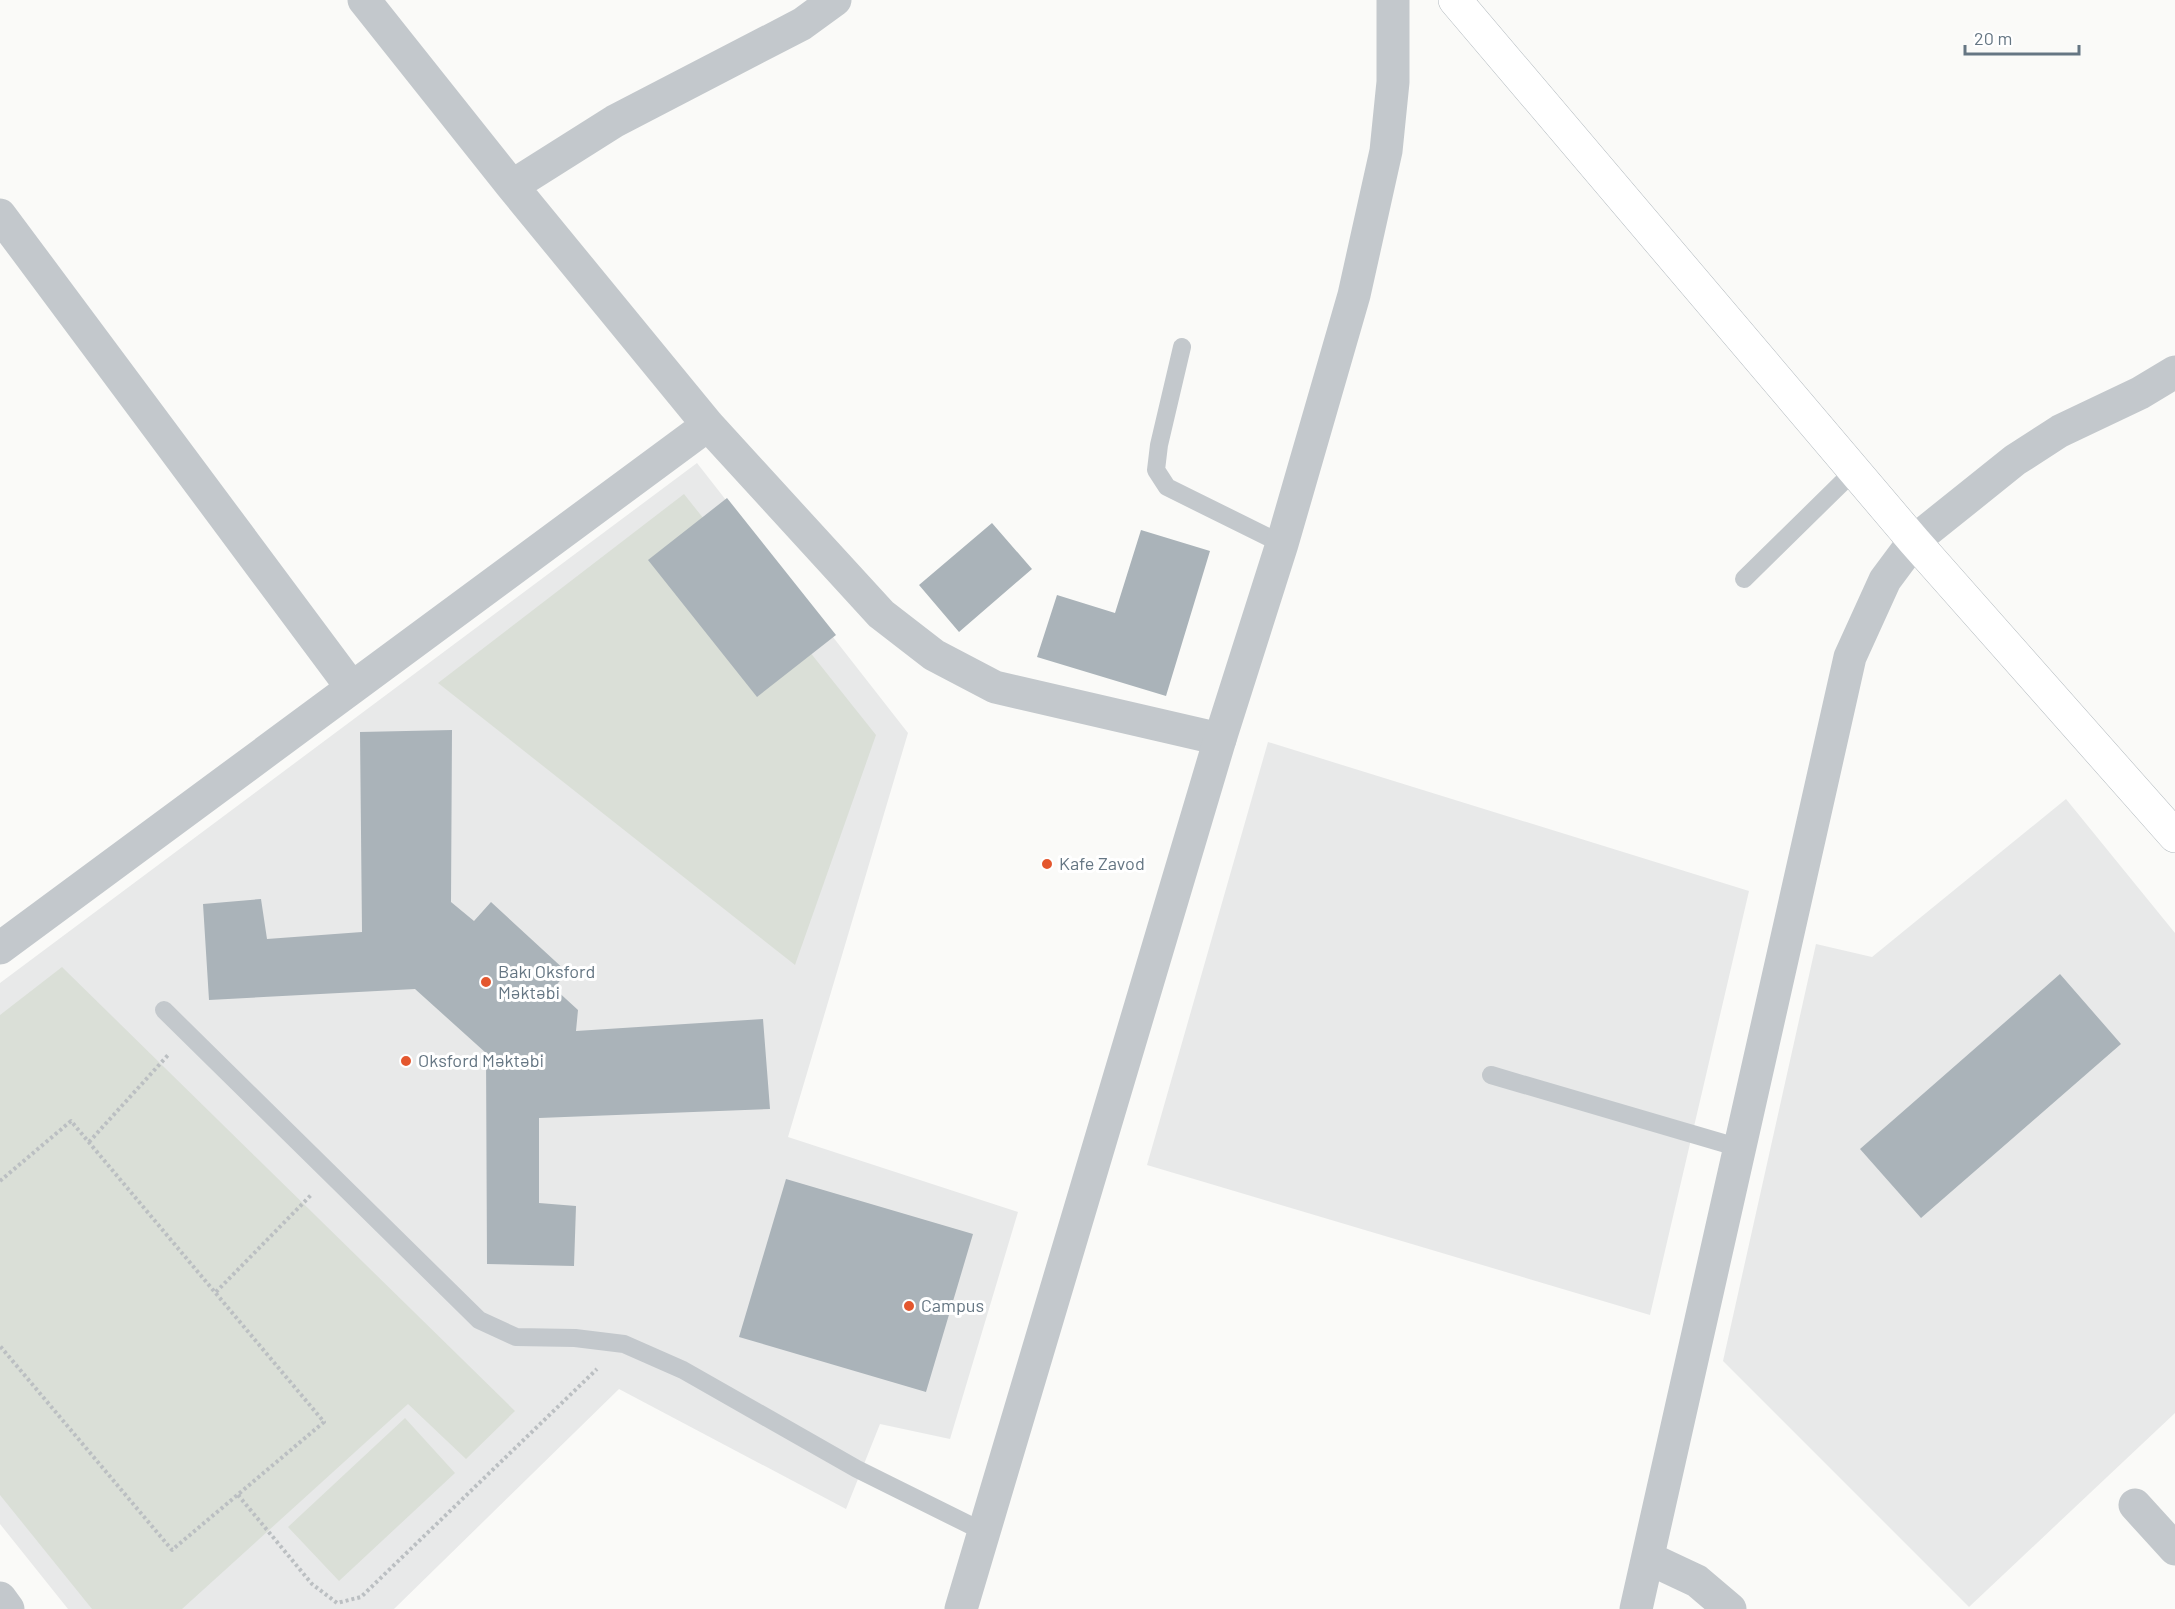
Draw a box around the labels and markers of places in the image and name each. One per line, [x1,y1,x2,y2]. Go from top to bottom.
place label: Kafe Zavod [1059,852,1145,874]
marker: Kafe Zavod [1040,857,1054,871]
place label: Bakı Oksford Məktəbi [498,960,595,1003]
marker: Bakı Oksford Məktəbi [479,975,493,989]
place label: Oksford Məktəbi [418,1049,544,1071]
marker: Oksford Məktəbi [399,1054,413,1068]
place label: Campus [921,1294,984,1316]
marker: Campus [902,1299,916,1313]

